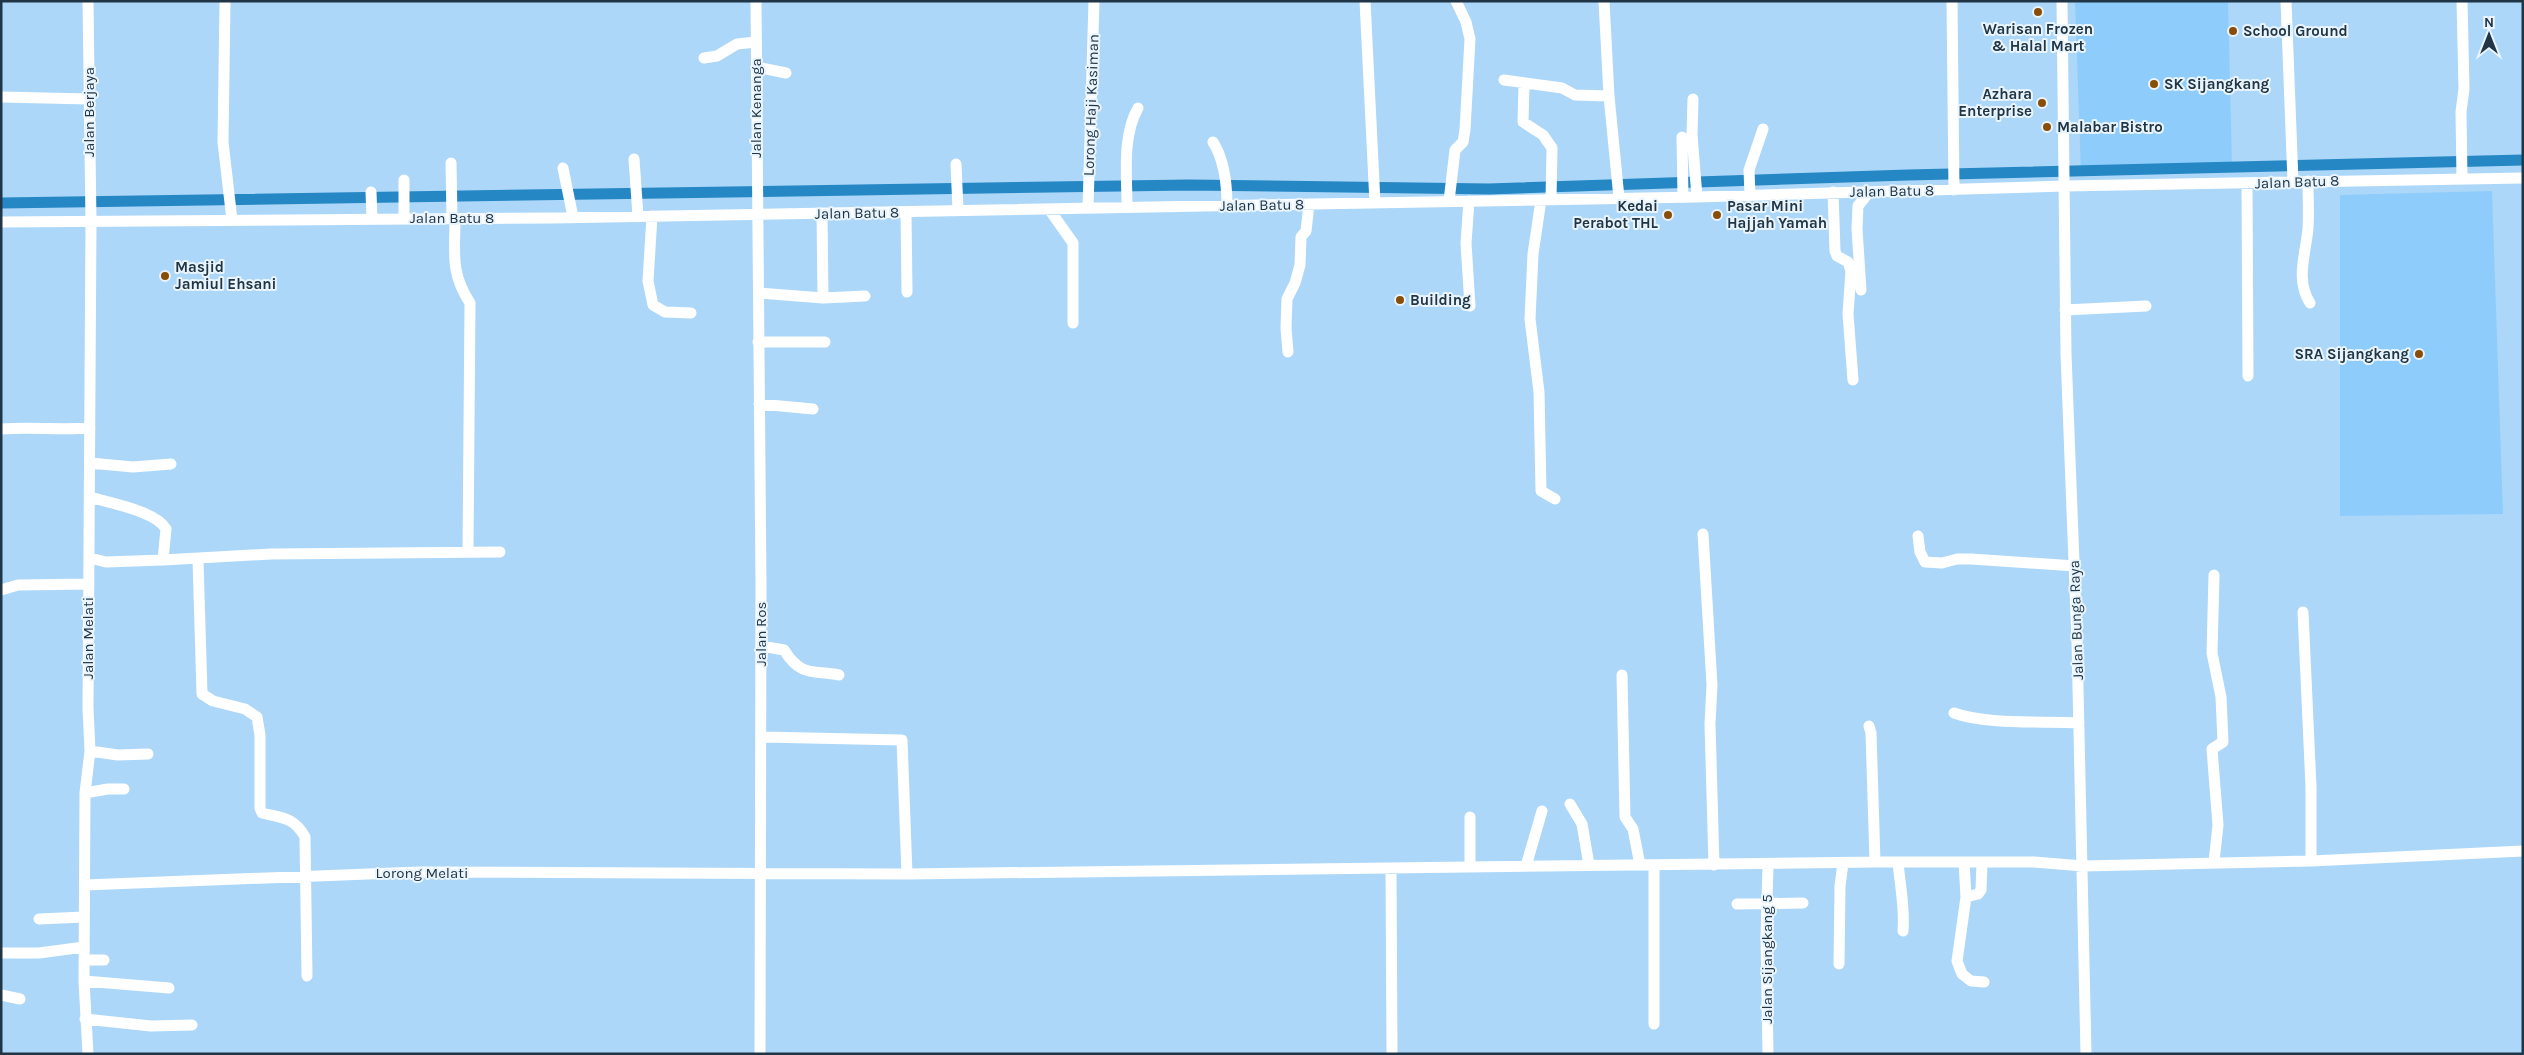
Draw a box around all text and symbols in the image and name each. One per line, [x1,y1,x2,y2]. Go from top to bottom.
marker: Warisan Frozen & Halal Mart [2032,6,2044,18]
north arrow [2464,10,2514,60]
text: N [2484,14,2494,31]
place label: Warisan Frozen & Halal Mart [1983,20,2093,55]
place label: School Ground [2243,22,2348,40]
marker: School Ground [2227,25,2239,37]
street label: Lorong Haji Kasiman [1080,34,1102,176]
street label: Jalan Kenanga [747,58,765,158]
street label: Jalan Berjaya [80,67,98,157]
place label: SK Sijangkang [2164,75,2270,93]
marker: SK Sijangkang [2148,78,2160,90]
place label: Azhara Enterprise [1958,85,2032,120]
marker: Azhara Enterprise [2036,97,2048,109]
place label: Malabar Bistro [2057,118,2163,136]
marker: Malabar Bistro [2041,121,2053,133]
street label: Jalan Batu 8 [2254,172,2340,192]
street label: Jalan Batu 8 [1850,181,1934,201]
street label: Jalan Batu 8 [1220,195,1304,215]
place label: Kedai Perabot THL [1573,197,1659,232]
place label: Pasar Mini Hajjah Yamah [1727,197,1827,232]
street label: Jalan Batu 8 [815,203,899,223]
street label: Jalan Batu 8 [410,209,494,227]
marker: Kedai Perabot THL [1662,209,1674,221]
marker: Pasar Mini Hajjah Yamah [1711,209,1723,221]
place label: Masjid Jamiul Ehsani [175,258,276,293]
marker: Masjid Jamiul Ehsani [159,270,171,282]
place label: Building [1410,291,1471,309]
marker: Building [1394,294,1406,306]
place label: SRA Sijangkang [2295,345,2409,363]
marker: SRA Sijangkang [2413,348,2425,360]
street label: Jalan Bunga Raya [2065,560,2087,680]
street label: Jalan Melati [79,597,97,679]
street label: Jalan Ros [752,602,770,666]
street label: Lorong Melati [376,864,468,882]
street label: Jalan Sijangkang 5 [1758,894,1776,1024]

